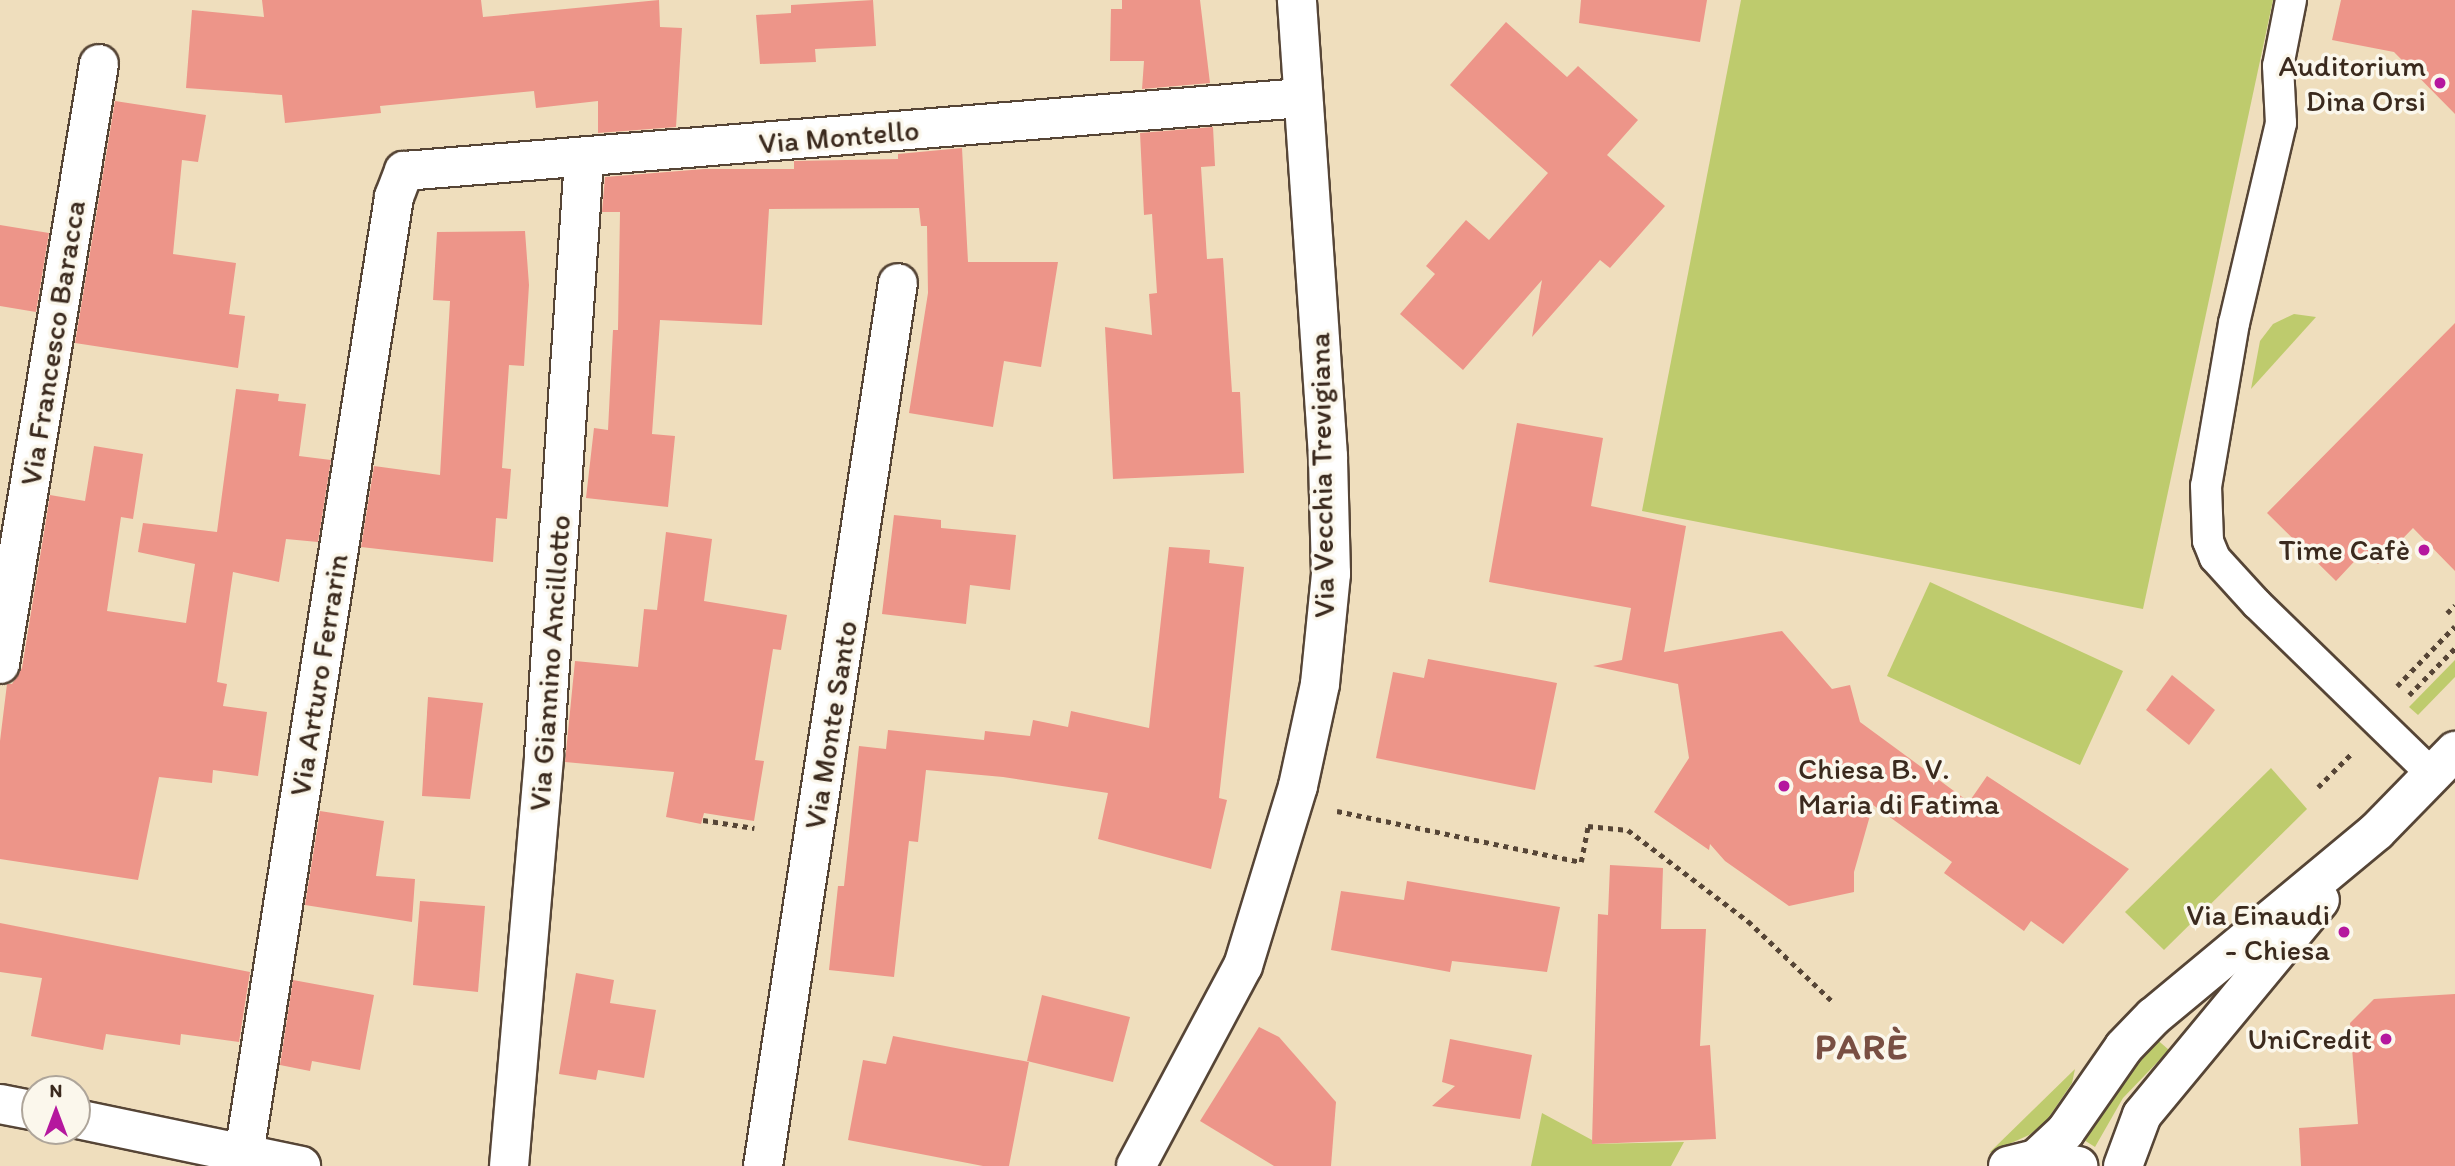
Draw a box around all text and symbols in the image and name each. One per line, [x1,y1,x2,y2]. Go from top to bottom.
place label: Auditorium Dina Orsi [2279,48,2426,118]
marker: Auditorium Dina Orsi [2432,75,2448,91]
street label: Via Montello [758,112,920,162]
street label: Via Francesco Baracca [13,198,93,488]
street label: Via Vecchia Trevigiana [1302,333,1342,617]
street label: Via Giannino Ancillotto [522,514,578,812]
place label: Time Cafè [2280,532,2410,568]
marker: Time Cafè [2416,542,2432,558]
street label: Via Arturo Ferrarin [282,552,356,798]
street label: Via Monte Santo [797,618,865,832]
place label: Chiesa B. V. Maria di Fatima [1798,751,1999,822]
marker: Chiesa B. V. Maria di Fatima [1776,778,1792,794]
place label: Via Einaudi - Chiesa [2187,897,2330,968]
marker: Via Einaudi - Chiesa [2336,924,2352,940]
place label: UniCredit [2247,1021,2372,1057]
district label: PARÈ [1815,1024,1909,1068]
marker: UniCredit [2378,1031,2394,1047]
north arrow [21,1075,91,1145]
text: N [50,1079,62,1102]

